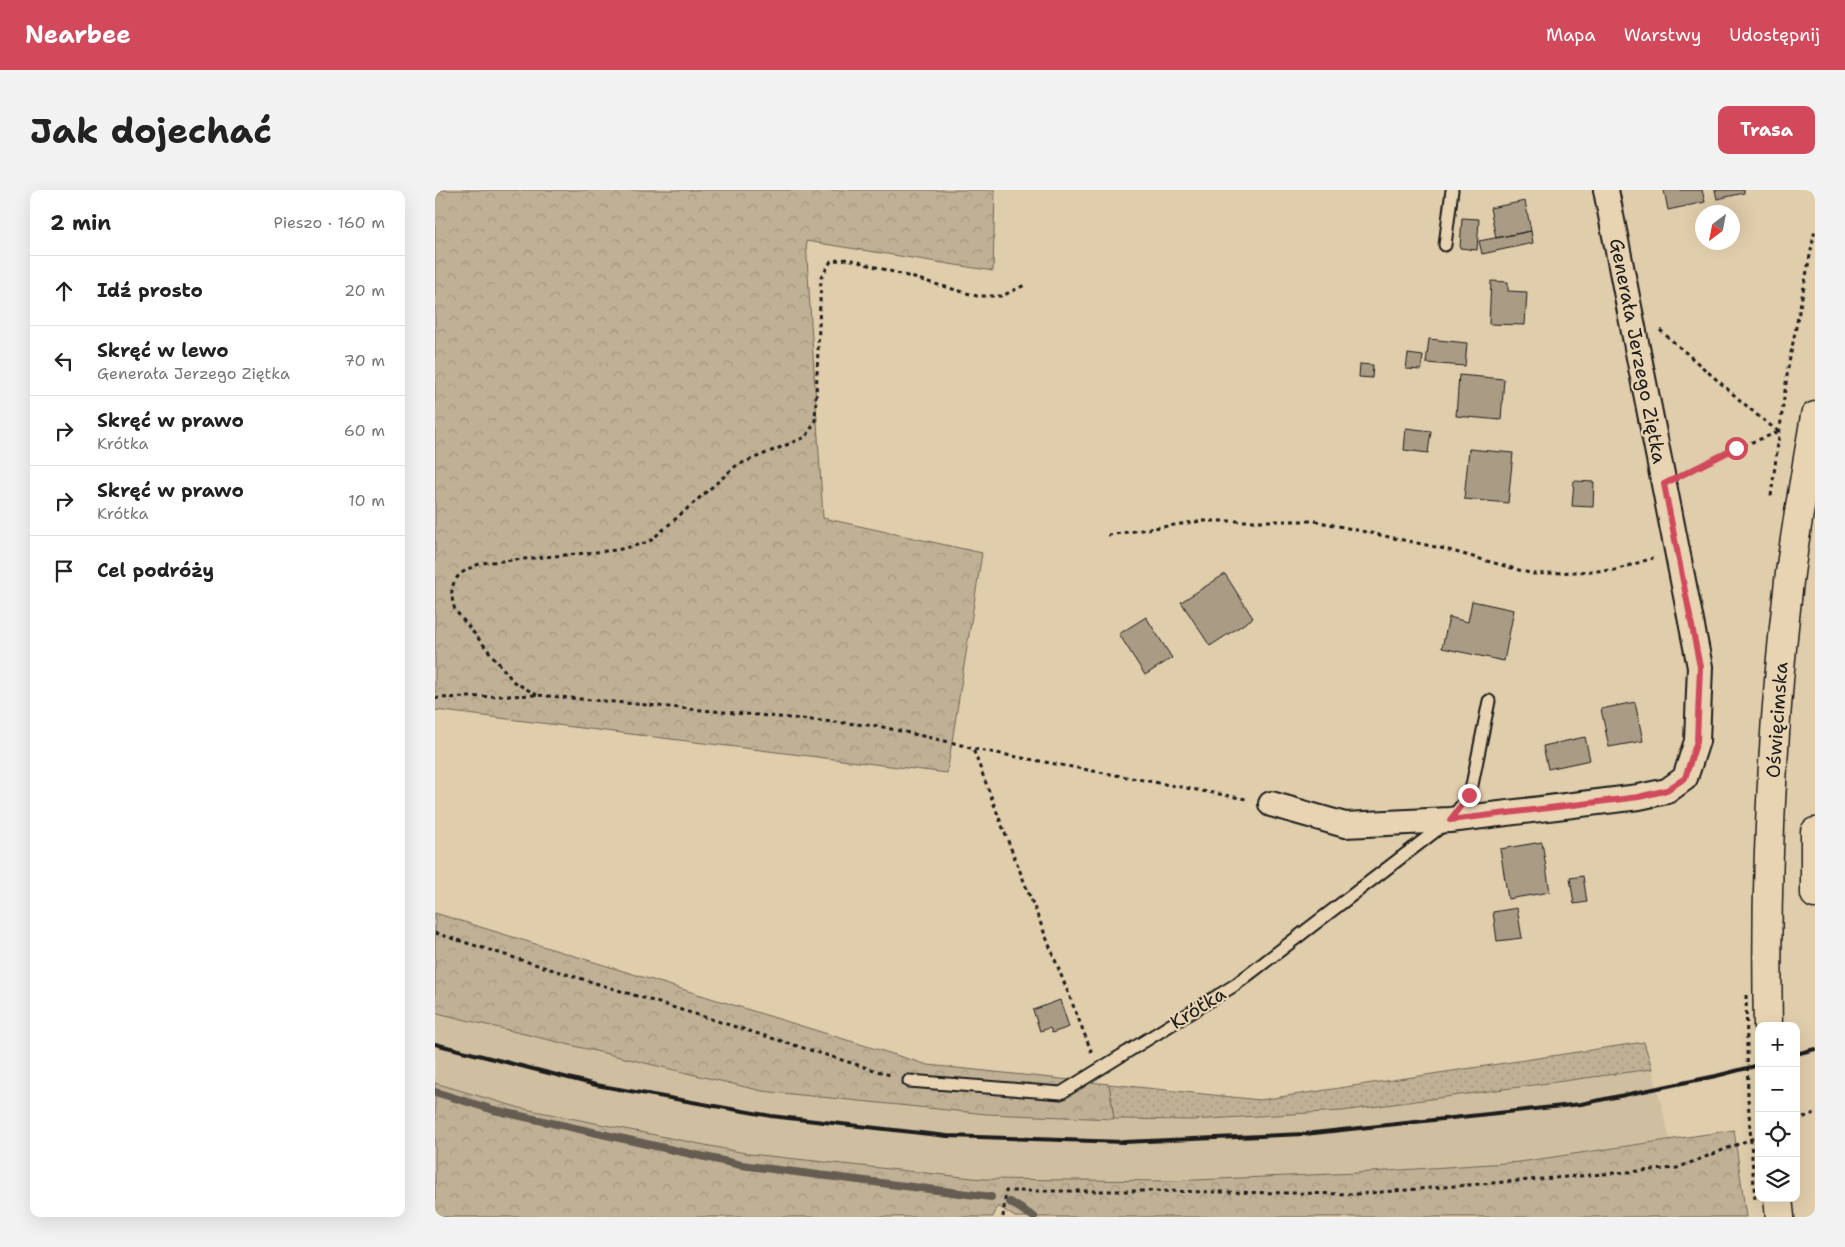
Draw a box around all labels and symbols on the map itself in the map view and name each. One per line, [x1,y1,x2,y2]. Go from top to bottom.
north arrow [1695,205,1740,250]
street label: Generała Jerzego Ziętka [1604,236,1672,466]
route start [1725,437,1748,460]
street label: Oświęcimska [1760,661,1794,779]
route end [1458,784,1481,807]
street label: Krótka [1165,981,1231,1035]

